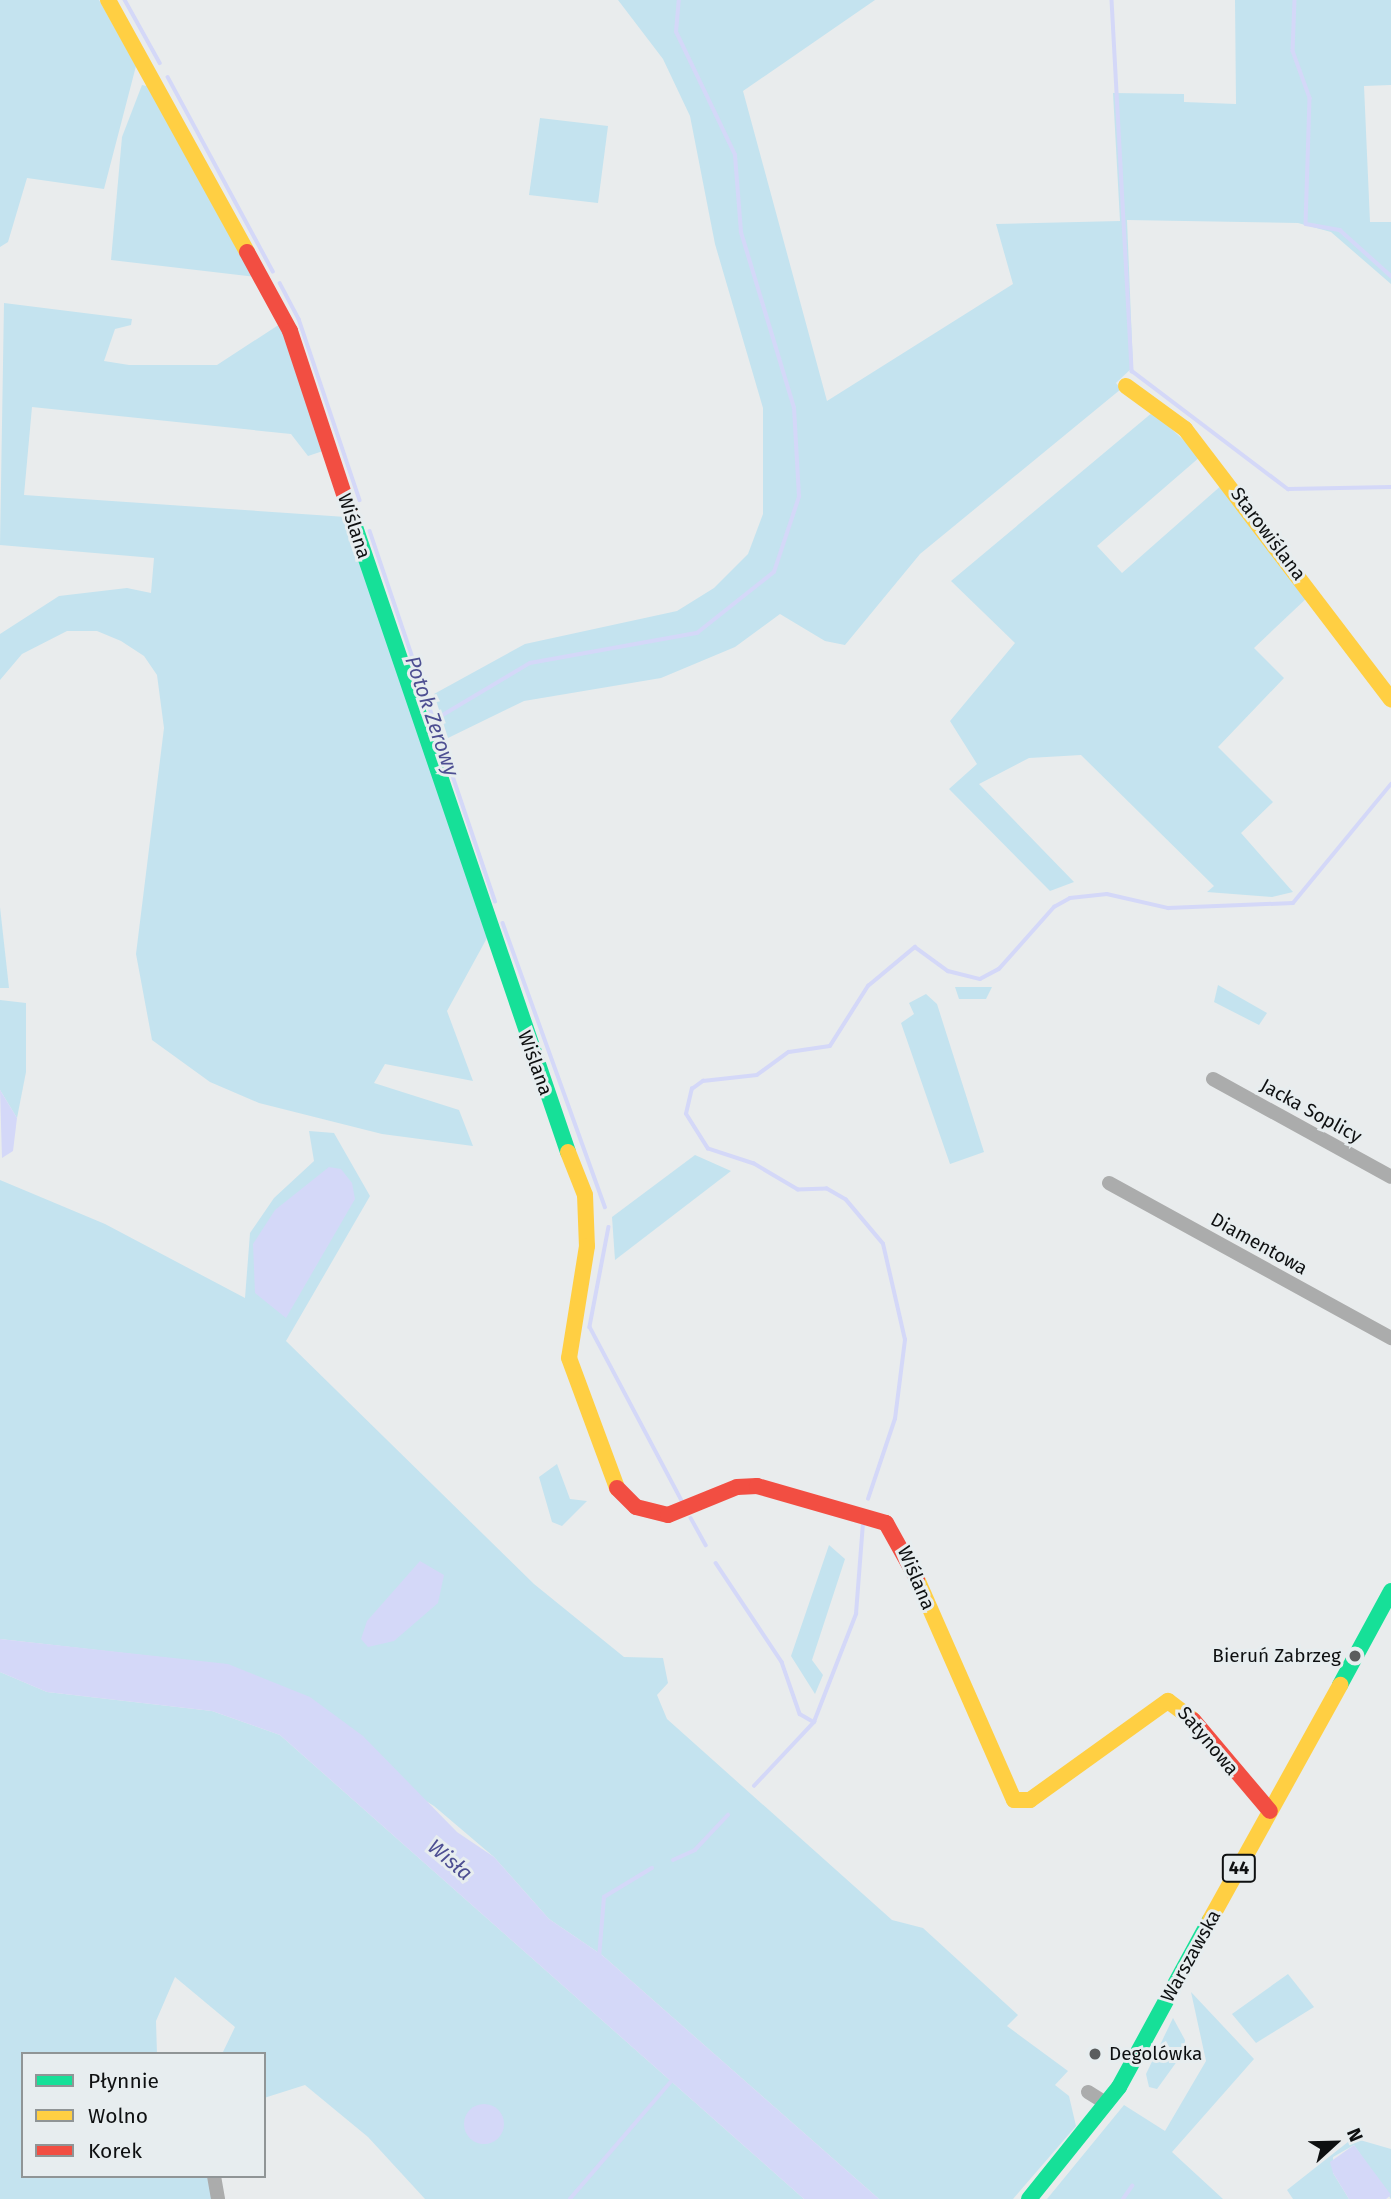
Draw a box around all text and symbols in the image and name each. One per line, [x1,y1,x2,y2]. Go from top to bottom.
street label: Starowiślana [1226,483,1310,585]
street label: Wiślana [333,491,375,561]
water label: Potok Zerowy [400,653,464,779]
street label: Wiślana [513,1028,557,1098]
street label: Jacka Soplicy [1256,1074,1366,1148]
street label: Diamentowa [1207,1208,1311,1280]
street label: Wiślana [892,1543,940,1613]
place label: Bieruń Zabrzeg [1212,1645,1341,1667]
marker: Bieruń Zabrzeg [1347,1648,1363,1664]
street label: Satynowa [1173,1702,1243,1780]
water label: Wisła [423,1834,477,1886]
road number: 44 [1222,1854,1256,1882]
street label: Warszawska [1156,1906,1226,2006]
place label: Degolówka [1109,2043,1202,2065]
marker: Degolówka [1087,2046,1103,2062]
legend [21,2052,266,2178]
text: Płynnie [88,2068,159,2094]
text: Wolno [88,2103,148,2129]
north arrow [1300,2108,1370,2178]
text: N [1342,2125,1368,2145]
text: Korek [88,2138,142,2164]

